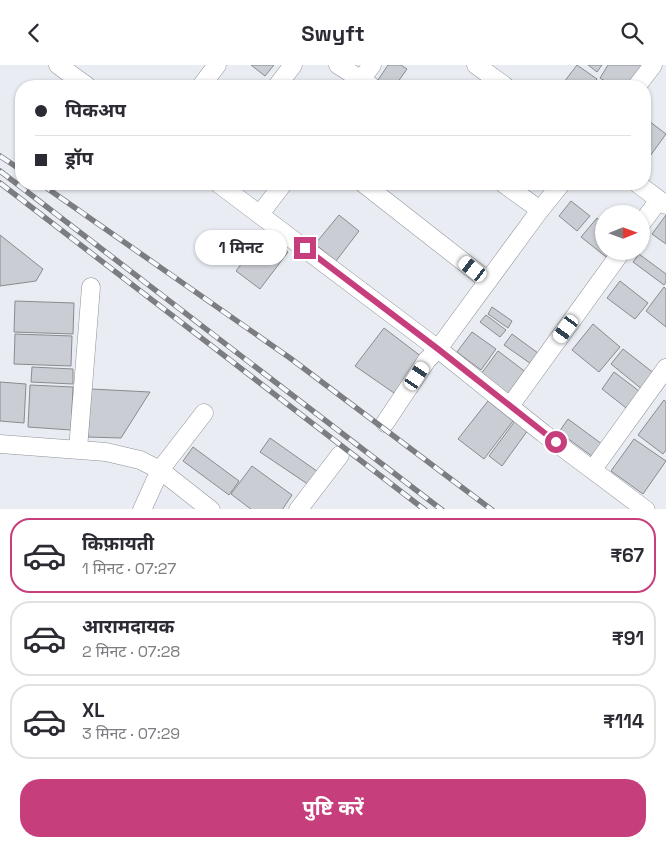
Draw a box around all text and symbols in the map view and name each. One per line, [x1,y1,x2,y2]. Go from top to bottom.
icon: back [20,19,48,47]
text: Swyft [301,19,365,47]
icon: search [618,19,646,47]
text: पिकअप [65,98,126,123]
text: ड्रॉप [65,146,93,171]
north arrow [595,205,650,260]
map controls [595,205,650,260]
callout: 1 मिनट [195,231,288,265]
text: 1 मिनट [219,237,263,258]
route end [294,237,316,259]
car [456,254,489,284]
car [551,312,580,346]
car [402,359,431,393]
route start [545,431,567,453]
text: किफ़ायती [82,531,154,556]
icon: car [22,533,67,578]
text: ₹67 [610,543,644,568]
text: 1 मिनट · 07:27 [82,558,176,579]
text: आरामदायक [82,614,174,639]
icon: car [22,616,67,661]
text: ₹91 [612,626,644,651]
text: 2 मिनट · 07:28 [82,641,180,662]
text: XL [82,698,105,723]
icon: car [22,699,67,744]
text: ₹114 [603,709,644,734]
text: 3 मिनट · 07:29 [82,723,180,744]
button: पुष्टि करें [20,779,646,837]

